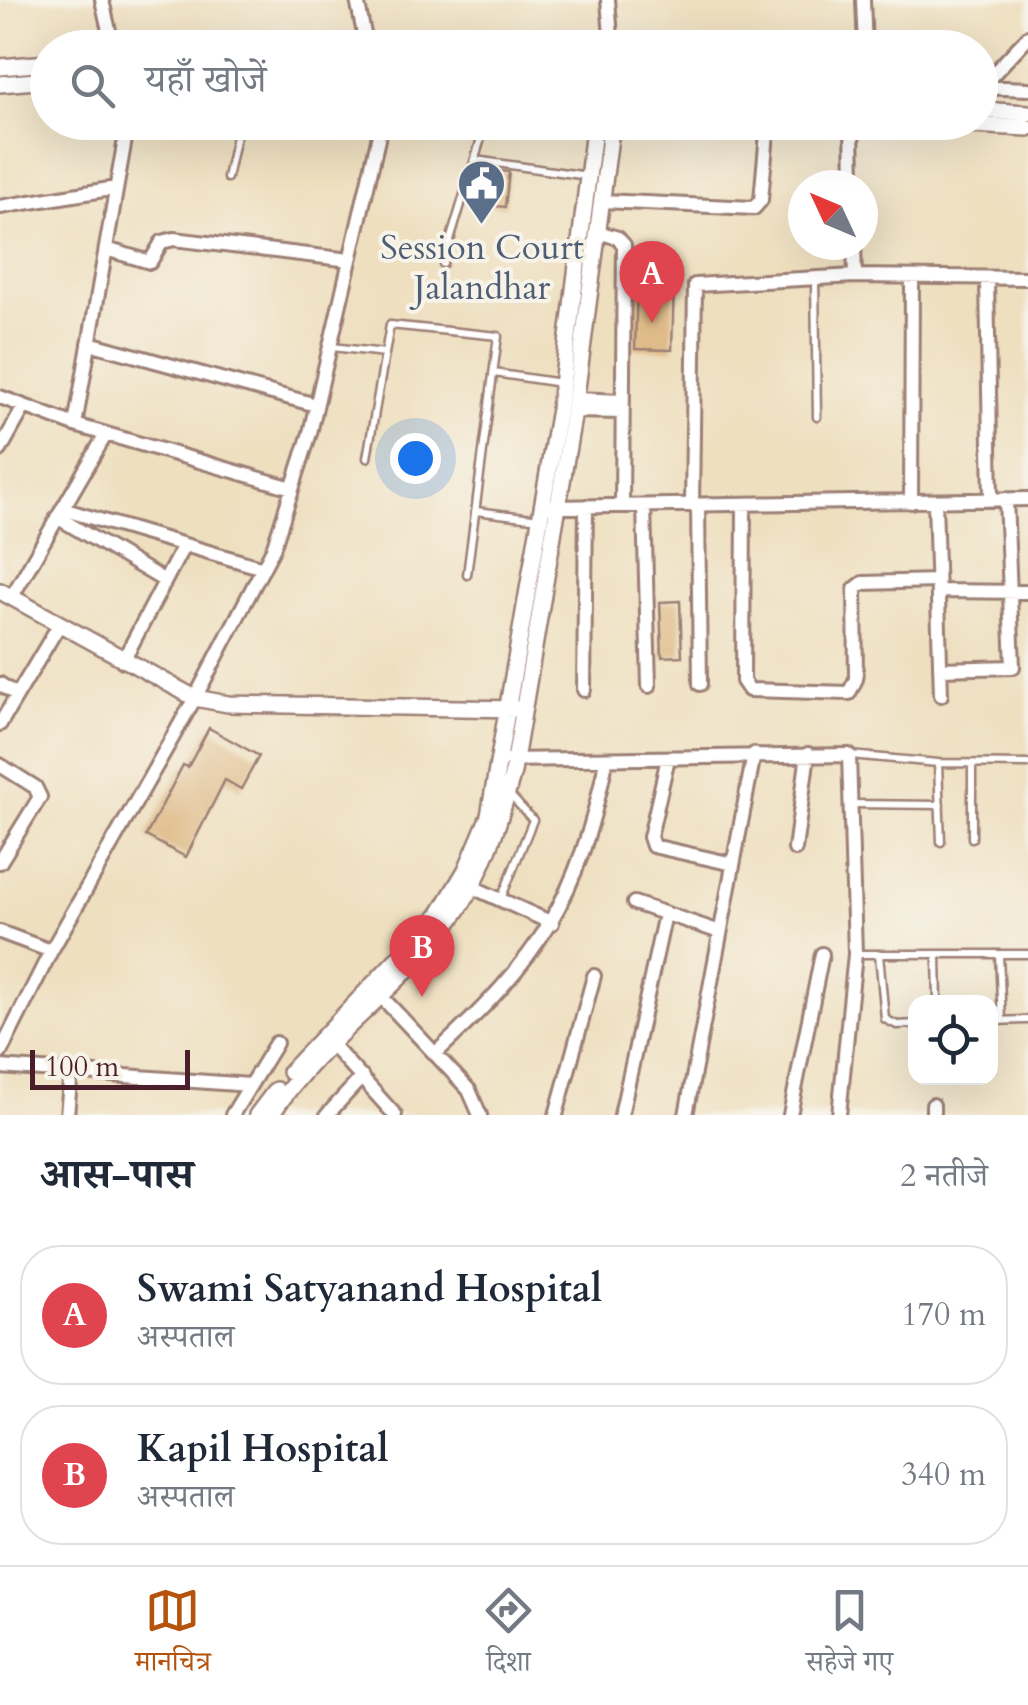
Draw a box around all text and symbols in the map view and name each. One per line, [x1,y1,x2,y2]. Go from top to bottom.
search box [30,30,998,140]
text: यहाँ खोजें [145,54,266,106]
icon: search [65,58,120,113]
public building icon: Session Court Jalandhar [456,158,508,226]
north arrow [788,170,878,260]
place label: Session Court Jalandhar [380,224,584,312]
pin: A [620,240,684,323]
your location [390,433,441,484]
pin: B [390,914,454,997]
map controls [908,995,998,1085]
button: locate [908,995,998,1085]
scale bar [30,1045,190,1090]
text: 100 m [45,1048,119,1086]
text: आस-पास [40,1146,194,1203]
text: 2 नतीजे [900,1154,988,1198]
text: Swami Satyanand Hospital [137,1263,602,1315]
text: A [62,1293,87,1337]
text: 170 m [901,1293,986,1337]
text: अस्पताल [137,1315,234,1359]
text: Kapil Hospital [137,1423,388,1475]
text: B [63,1453,86,1497]
text: 340 m [901,1453,986,1497]
text: अस्पताल [137,1475,234,1519]
tab: मानचित्र [135,1583,211,1689]
tab: दिशा [481,1583,536,1689]
tab: सहेजे गए [806,1583,893,1689]

